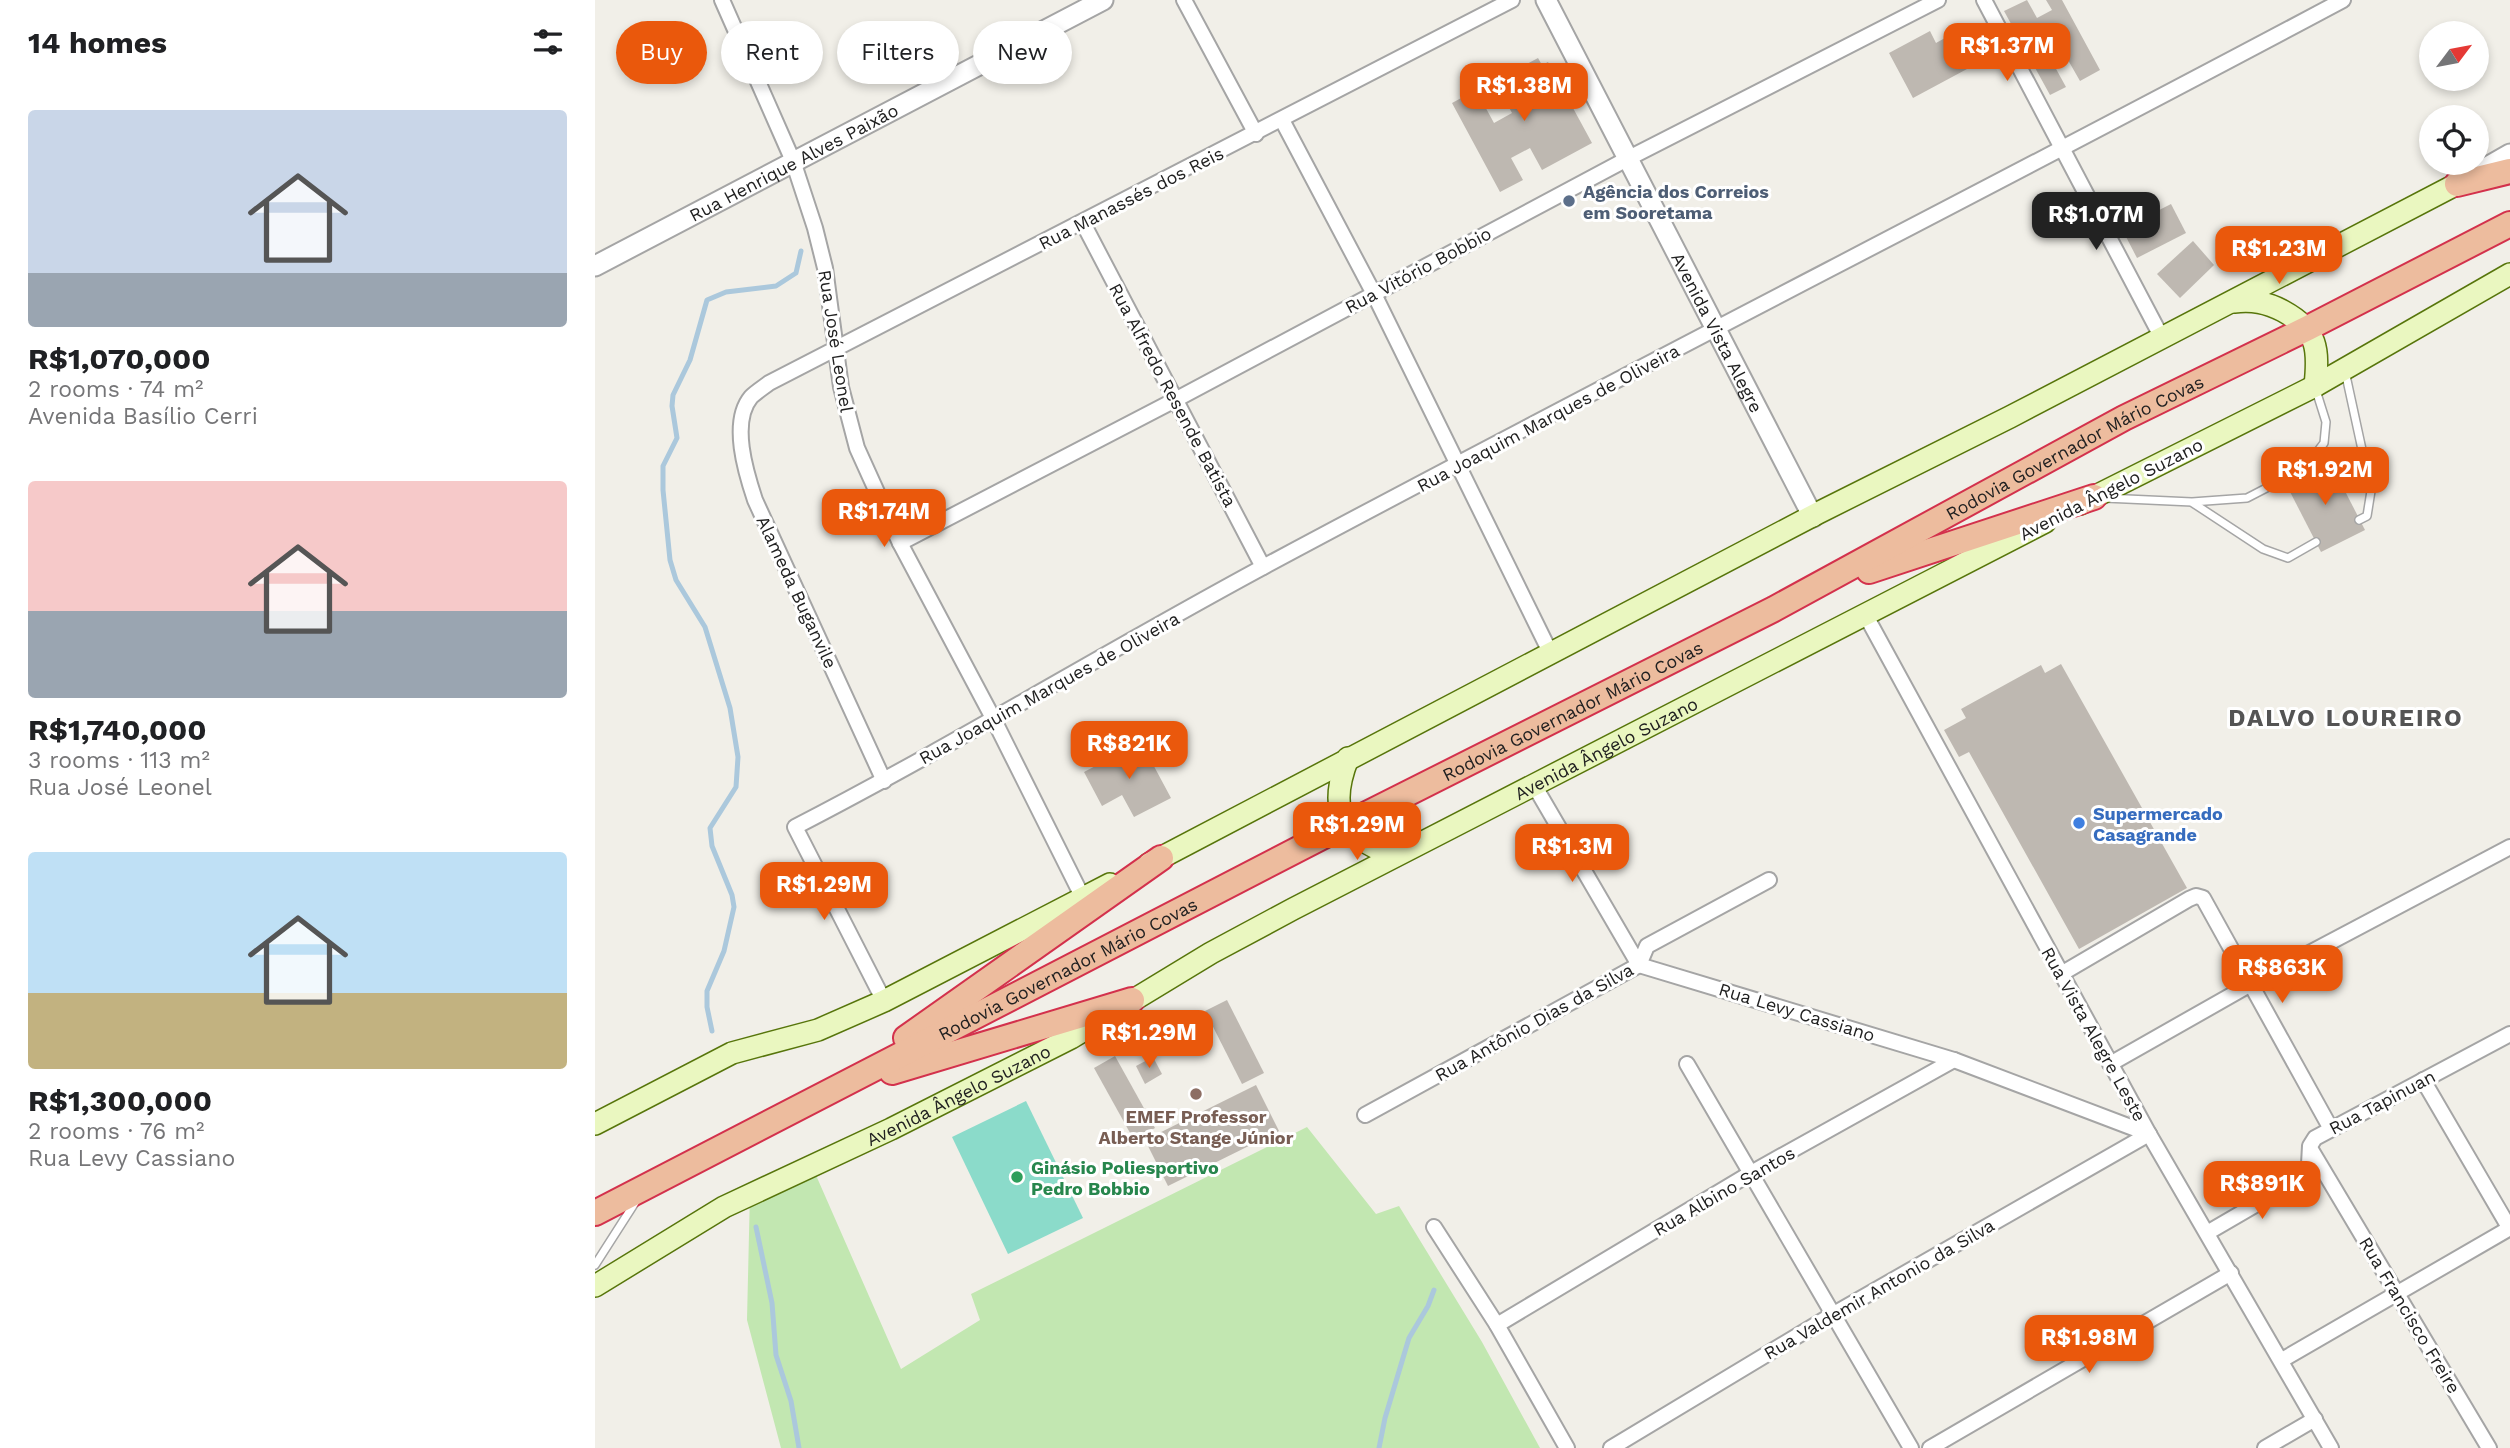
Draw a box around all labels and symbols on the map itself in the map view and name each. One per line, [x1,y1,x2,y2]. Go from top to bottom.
north arrow [2419,21,2489,91]
pin: R$1.37M [1942,24,2072,83]
pin: R$1.38M [1459,64,1589,123]
street label: Rua Henrique Alves Paixão [686,99,901,225]
street label: Rua Manassés dos Reis [1035,142,1227,254]
place label: Agência dos Correios em Sooretama [1583,181,1769,223]
pin: R$1.07M [2031,192,2161,252]
marker: Agência dos Correios em Sooretama [1561,193,1577,209]
street label: Rua Vitório Bobbio [1341,223,1495,317]
pin: R$1.23M [2214,226,2344,286]
street label: Avenida Vista Alegre [1668,249,1768,416]
street label: Rua José Leonel [814,268,858,414]
street label: Rua Alfredo Resende Batista [1105,280,1241,510]
street label: Rua Joaquim Marques de Oliveira [1413,340,1683,496]
street label: Rodovia Governador Mário Covas [1942,370,2207,524]
street label: Avenida Ângelo Suzano [2016,434,2206,544]
pin: R$1.92M [2260,448,2390,507]
pin: R$1.74M [819,490,949,549]
street label: Alameda Buganvile [752,512,842,672]
street label: Rua Joaquim Marques de Oliveira [915,608,1183,768]
street label: Rodovia Governador Mário Covas [1439,636,1706,785]
street label: Avenida Ângelo Suzano [1511,692,1701,804]
district label: DALVO LOUREIRO [2228,704,2464,732]
pin: R$821K [1072,722,1186,781]
pin: R$1.29M [1292,802,1422,862]
place label: Supermercado Casagrande [2093,803,2223,845]
marker: Supermercado Casagrande [2071,815,2087,831]
pin: R$1.3M [1515,824,1629,884]
pin: R$1.29M [759,862,889,922]
street label: Rodovia Governador Mário Covas [934,893,1201,1044]
street label: Rua Vista Alegre Leste [2037,943,2151,1125]
pin: R$863K [2225,946,2339,1005]
street label: Rua Antônio Dias da Silva [1431,959,1637,1085]
street label: Rua Levy Cassiano [1716,978,1878,1046]
pin: R$1.29M [1084,1010,1214,1070]
street label: Avenida Ângelo Suzano [863,1040,1054,1150]
street label: Rua Tapinuan [2325,1065,2439,1139]
marker: EMEF Professor Alberto Stange Júnior [1188,1086,1204,1102]
place label: EMEF Professor Alberto Stange Júnior [1099,1106,1294,1148]
street label: Rua Albino Santos [1649,1142,1799,1240]
place label: Ginásio Poliesportivo Pedro Bobbio [1031,1157,1219,1199]
pin: R$891K [2205,1162,2319,1221]
marker: Ginásio Poliesportivo Pedro Bobbio [1009,1169,1025,1185]
street label: Rua Valdemir Antonio da Silva [1760,1214,1998,1364]
street label: Rua Francisco Freire [2355,1233,2465,1397]
pin: R$1.98M [2024,1316,2154,1375]

